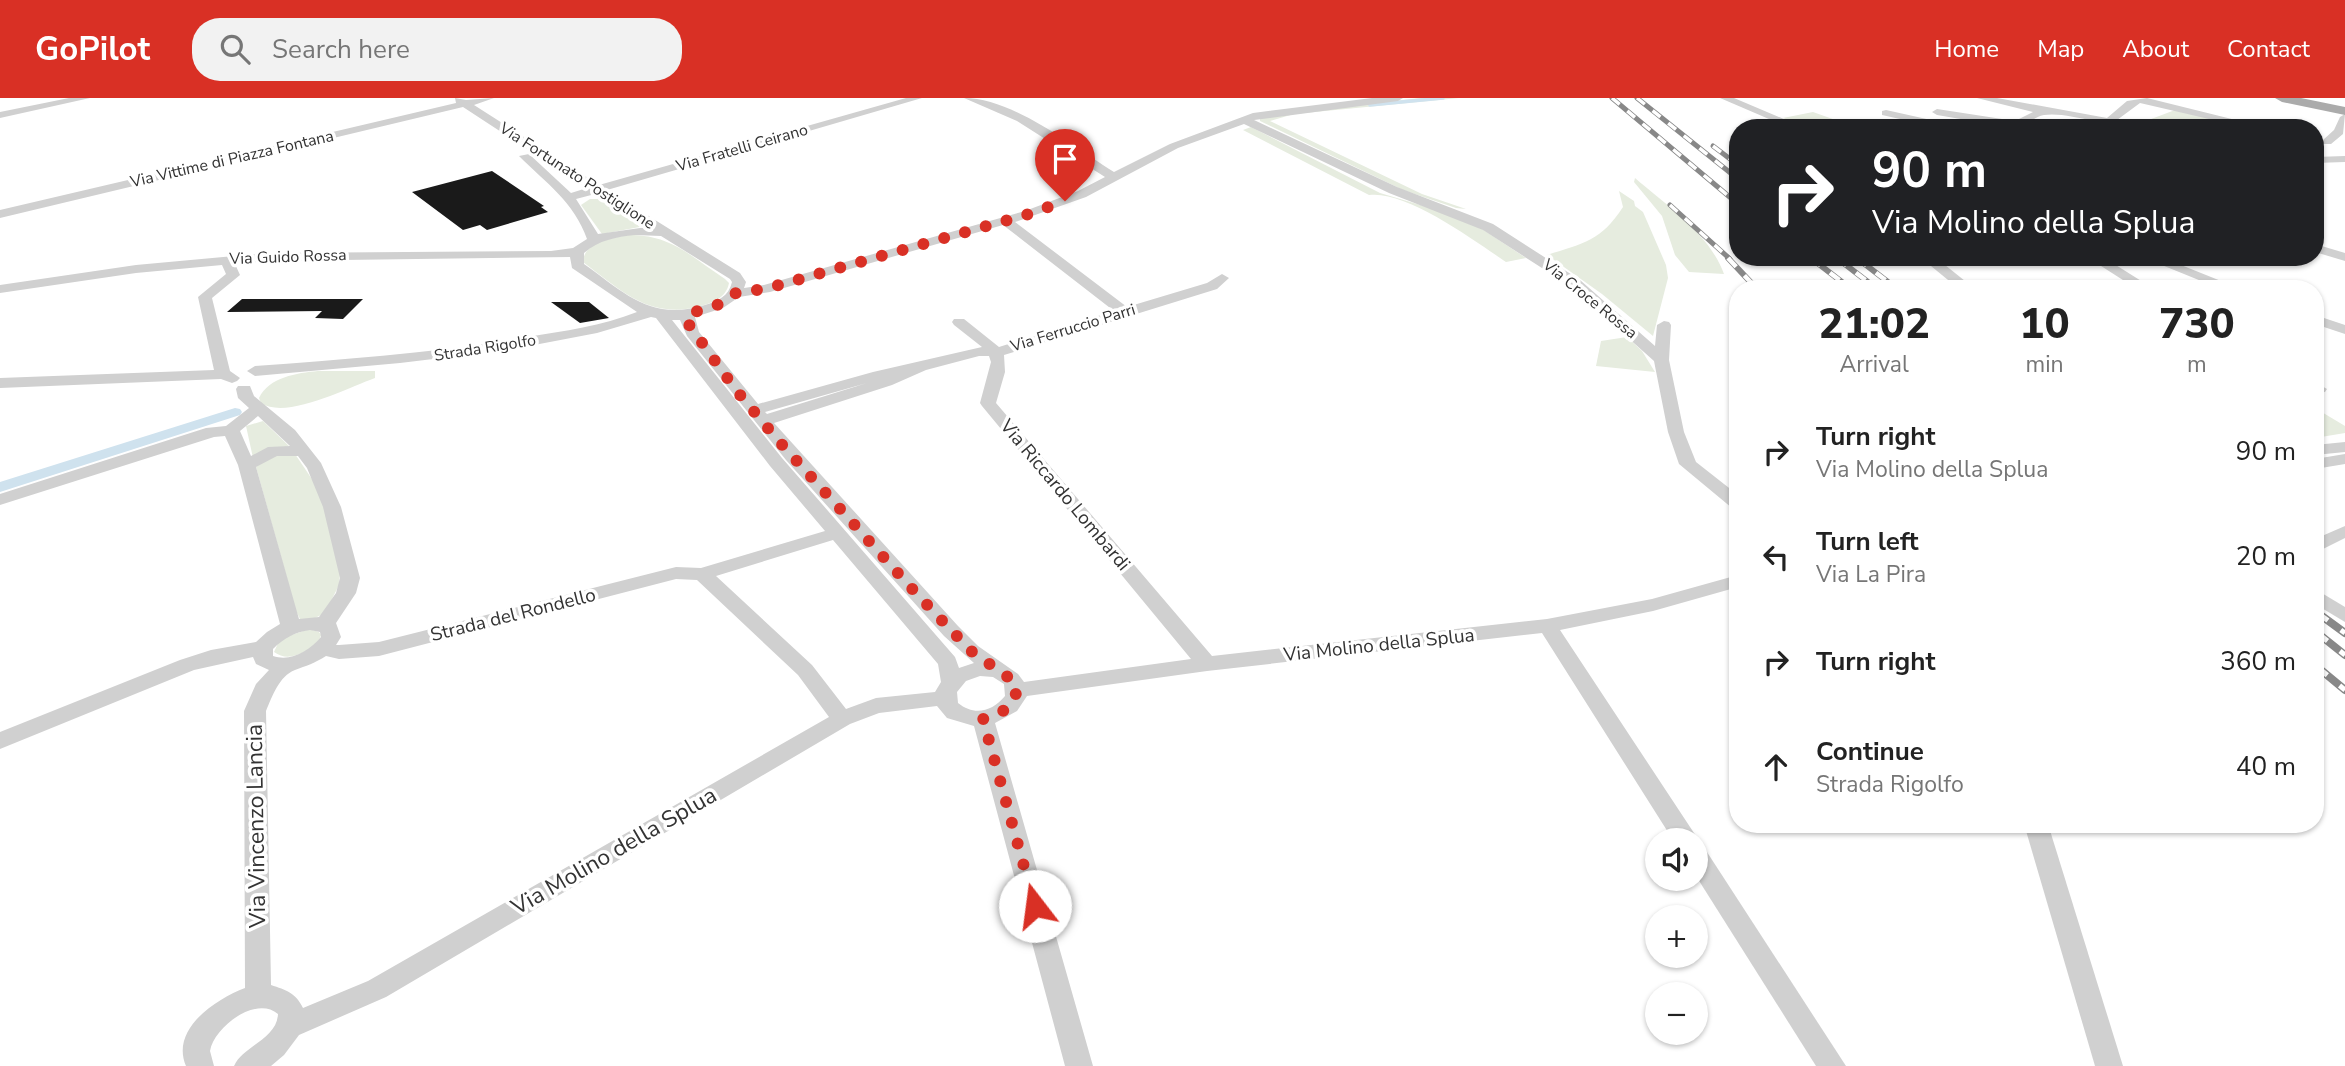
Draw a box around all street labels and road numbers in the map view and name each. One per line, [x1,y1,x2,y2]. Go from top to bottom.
street label: Via Fortunato Postiglione [494,117,659,235]
street label: Via Fratelli Ceirano [673,119,810,178]
street label: Via Vittime di Piazza Fontana [127,125,336,193]
street label: Via Guido Rossa [228,244,347,270]
street label: Via Croce Rossa [1537,253,1642,344]
street label: Via Ferruccio Parri [1007,299,1138,358]
street label: Strada Rigolfo [433,329,538,367]
street label: Via Riccardo Lombardi [993,413,1136,576]
street label: Strada del Rondello [428,582,598,648]
street label: Via Molino della Splua [1281,622,1476,668]
street label: Via Vincenzo Lancia [239,724,273,929]
street label: Via Molino della Splua [505,779,722,923]

